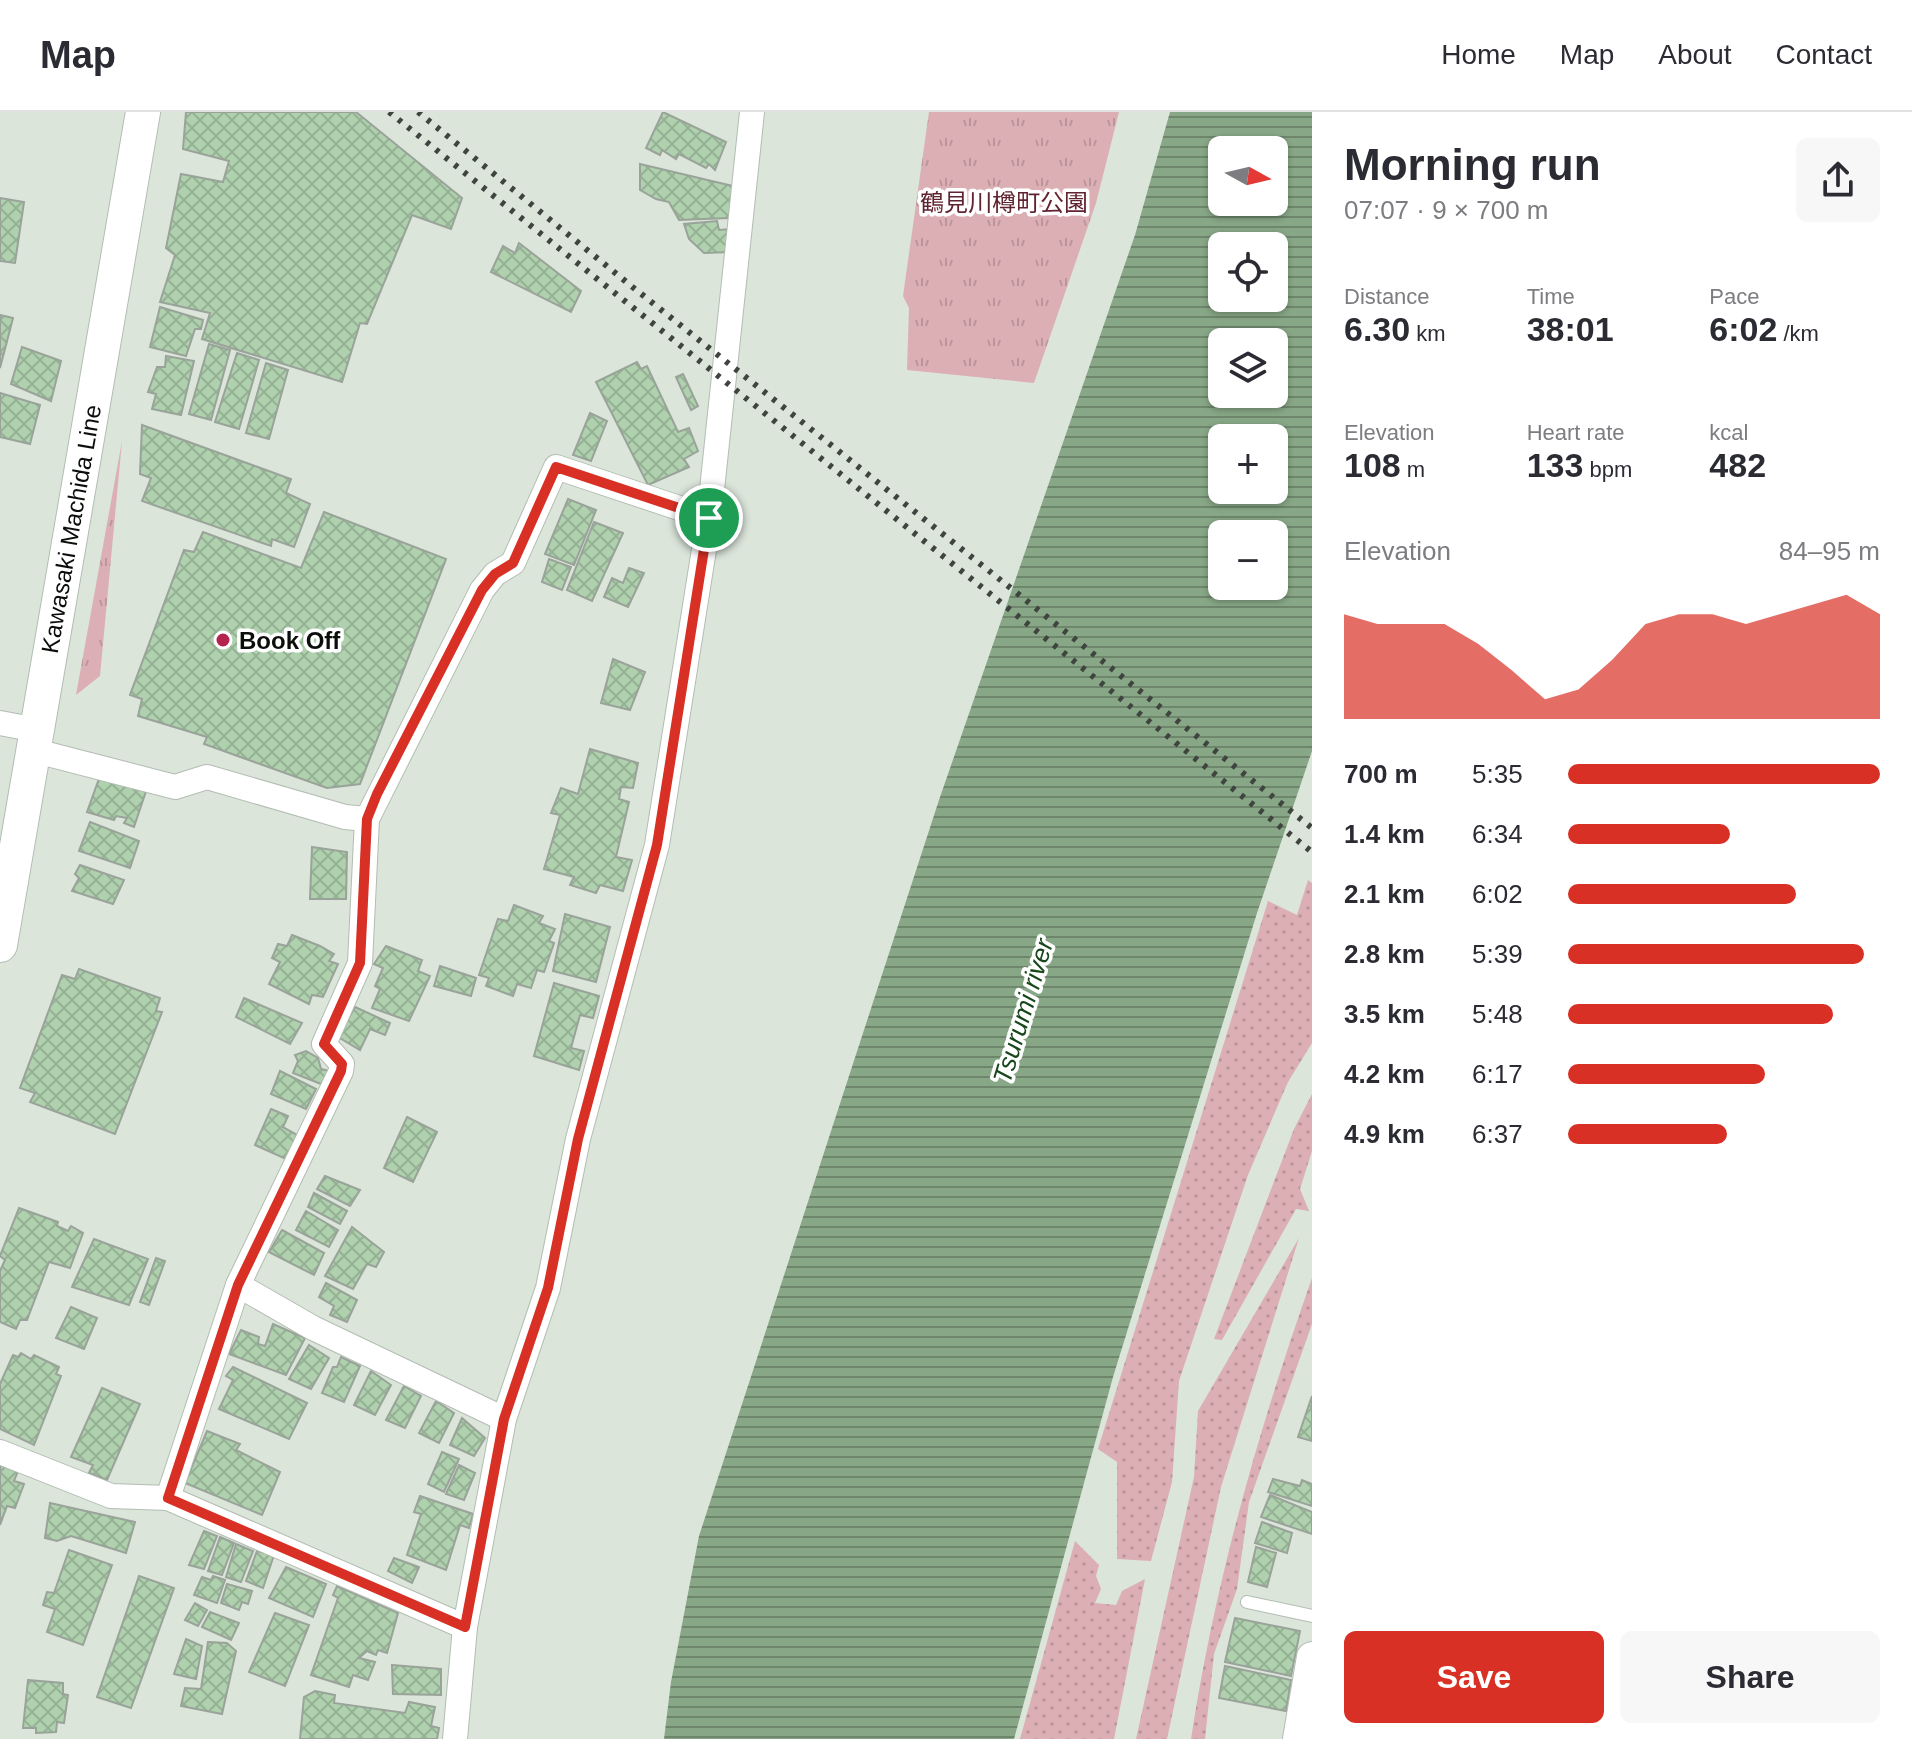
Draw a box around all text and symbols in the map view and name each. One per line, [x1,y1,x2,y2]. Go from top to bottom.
text: Map [40,34,116,76]
text: Home [1441,39,1516,70]
text: Map [1560,39,1614,70]
text: About [1658,39,1732,70]
text: Contact [1776,39,1872,70]
north arrow [1208,136,1288,216]
map controls [1208,136,1288,600]
button: share [1796,138,1880,222]
text: Morning run [1344,140,1601,189]
park label: 鶴見川樽町公園 [920,189,1088,216]
text: 07:07 · 9 × 700 m [1344,195,1549,225]
button: locate [1208,232,1288,312]
text: Distance [1344,284,1430,309]
text: Time [1527,284,1575,309]
text: Pace [1709,284,1759,309]
text: 6.30 [1344,310,1410,348]
text: 38:01 [1527,310,1614,348]
text: 6:02 [1709,310,1777,348]
text: km [1410,321,1446,346]
text: /km [1777,321,1819,346]
button: layers [1208,328,1288,408]
street label: Kawasaki Machida Line [36,403,106,655]
text: Elevation [1344,420,1435,445]
text: Heart rate [1527,420,1624,445]
text: kcal [1709,420,1748,445]
button: + [1208,424,1288,504]
text: 108 [1344,446,1401,484]
text: 133 [1527,446,1583,484]
text: 482 [1709,446,1766,484]
text: m [1401,457,1425,482]
text: bpm [1583,457,1632,482]
pin [675,484,743,552]
icon: arrive [687,496,731,540]
button: − [1208,520,1288,600]
text: Elevation [1344,536,1451,566]
text: 84–95 m [1779,536,1880,566]
place label: Book Off [239,627,341,654]
marker: Book Off [214,631,232,649]
text: 700 m [1344,759,1418,789]
text: 5:35 [1472,759,1523,789]
text: 1.4 km [1344,819,1425,849]
text: 6:34 [1472,819,1523,849]
text: 2.1 km [1344,879,1425,909]
text: 6:02 [1472,879,1523,909]
water label: Tsurumi river [987,934,1060,1087]
text: 2.8 km [1344,939,1425,969]
text: 5:39 [1472,939,1523,969]
text: 3.5 km [1344,999,1425,1029]
text: 5:48 [1472,999,1523,1029]
text: 4.2 km [1344,1059,1425,1089]
text: 6:17 [1472,1059,1523,1089]
text: 4.9 km [1344,1119,1425,1149]
text: 6:37 [1472,1119,1523,1149]
button: Save [1344,1631,1604,1723]
button: Share [1620,1631,1880,1723]

